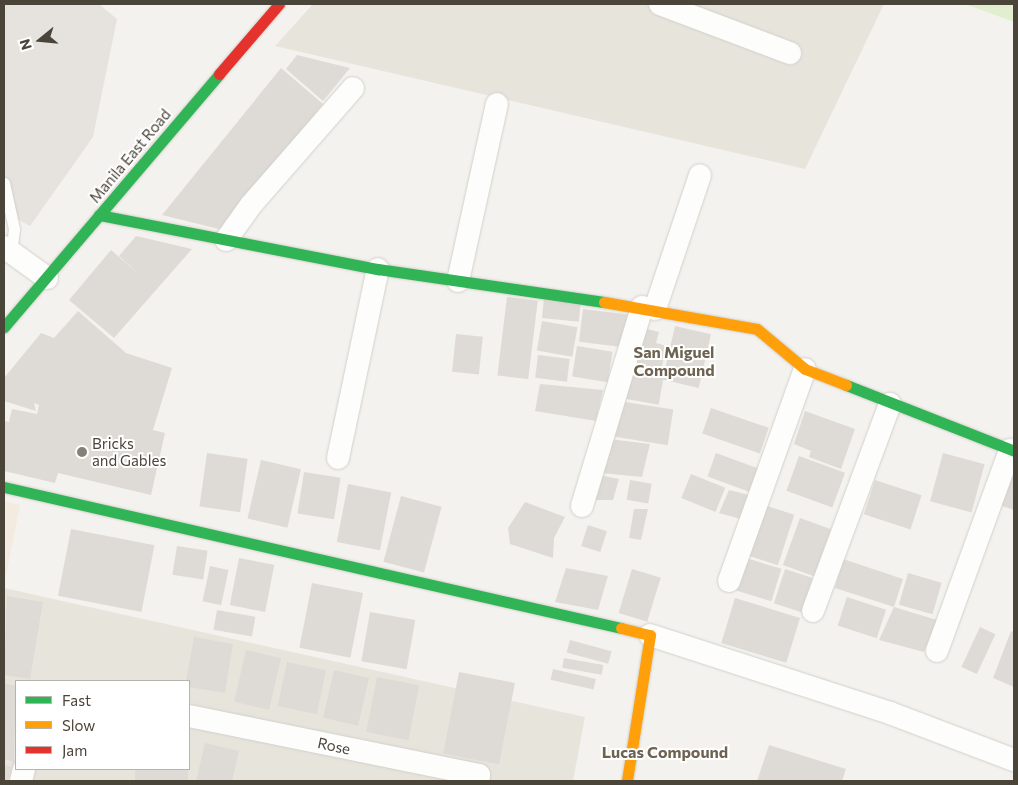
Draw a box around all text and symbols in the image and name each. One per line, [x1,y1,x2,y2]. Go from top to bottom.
north arrow [15,15,65,65]
text: N [16,37,35,52]
street label: Manila East Road [86,106,174,206]
district label: San Miguel Compound [633,342,715,380]
place label: Bricks and Gables [92,434,166,469]
marker: Bricks and Gables [76,446,88,458]
legend [15,680,190,770]
text: Fast [62,691,91,709]
text: Slow [62,716,95,734]
street label: Rose [316,734,352,758]
text: Jam [62,741,87,759]
district label: Lucas Compound [602,742,728,762]

